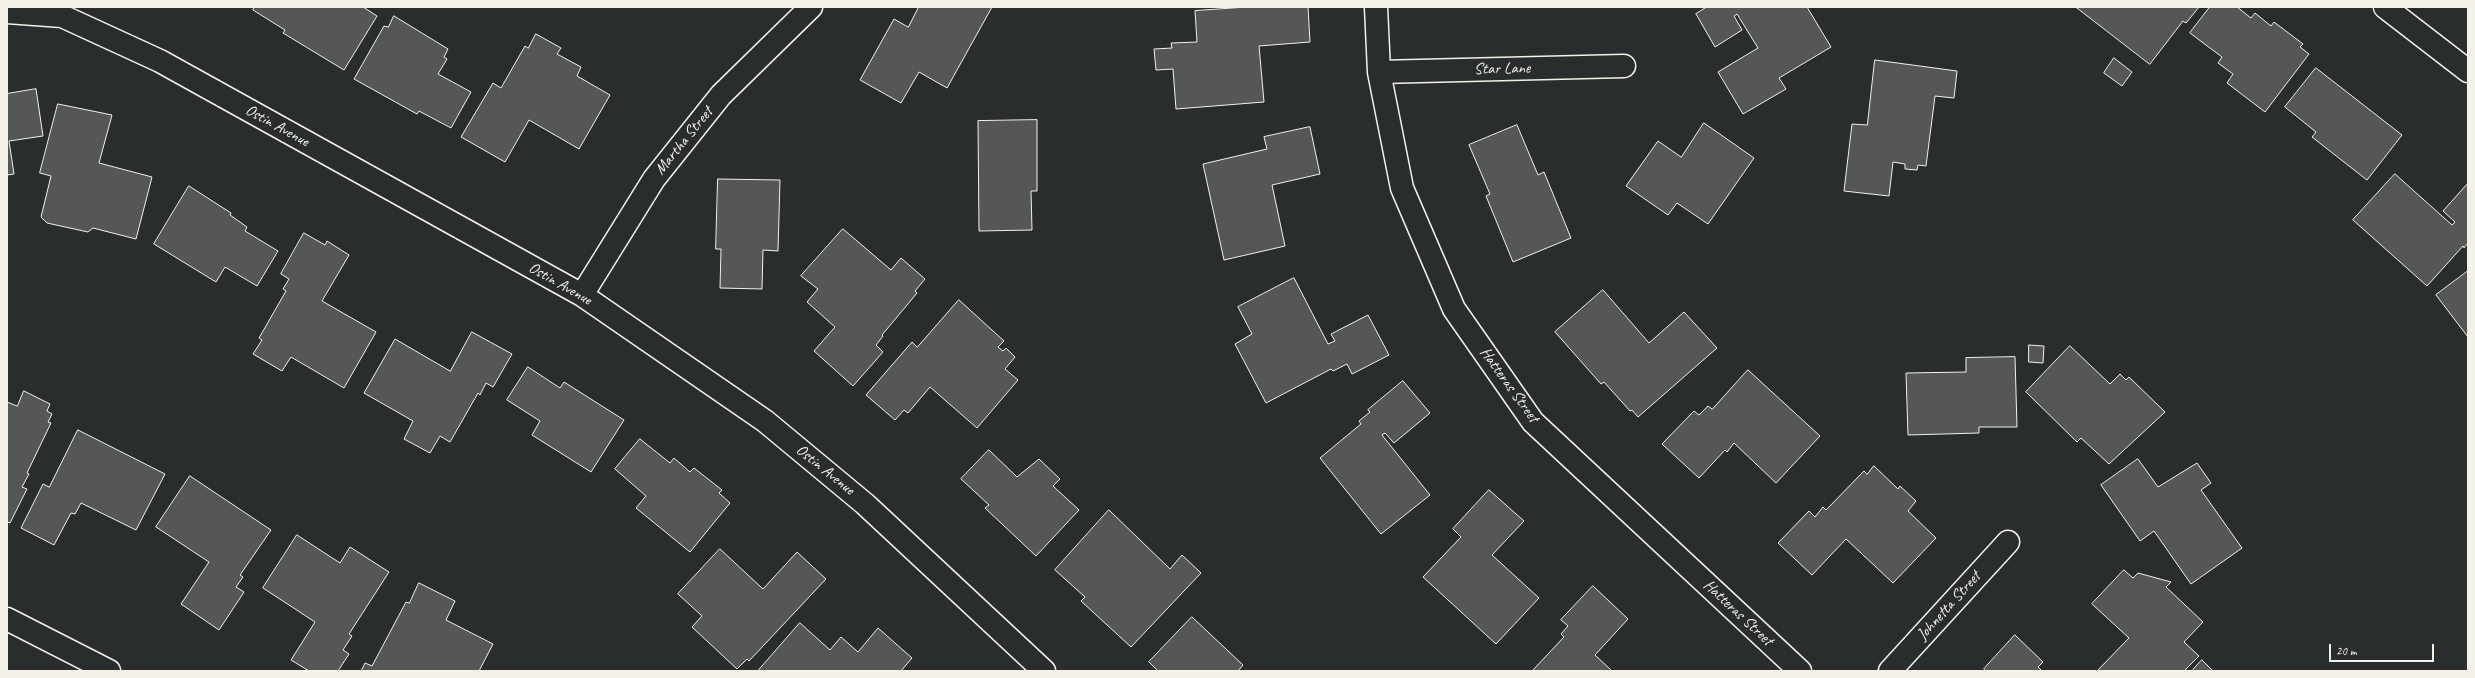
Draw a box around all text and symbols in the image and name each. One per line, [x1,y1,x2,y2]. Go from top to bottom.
street label: Star Lane [1474,59,1530,79]
street label: Ostin Avenue [242,101,312,151]
street label: Martha Street [651,103,717,179]
street label: Ostin Avenue [525,258,595,310]
street label: Hatteras Street [1475,344,1543,426]
street label: Ostin Avenue [792,441,858,499]
street label: Johnetta Street [1913,568,1985,644]
street label: Hatteras Street [1699,576,1777,650]
scale bar [2331,636,2436,662]
text: 20 m [2336,643,2356,659]

